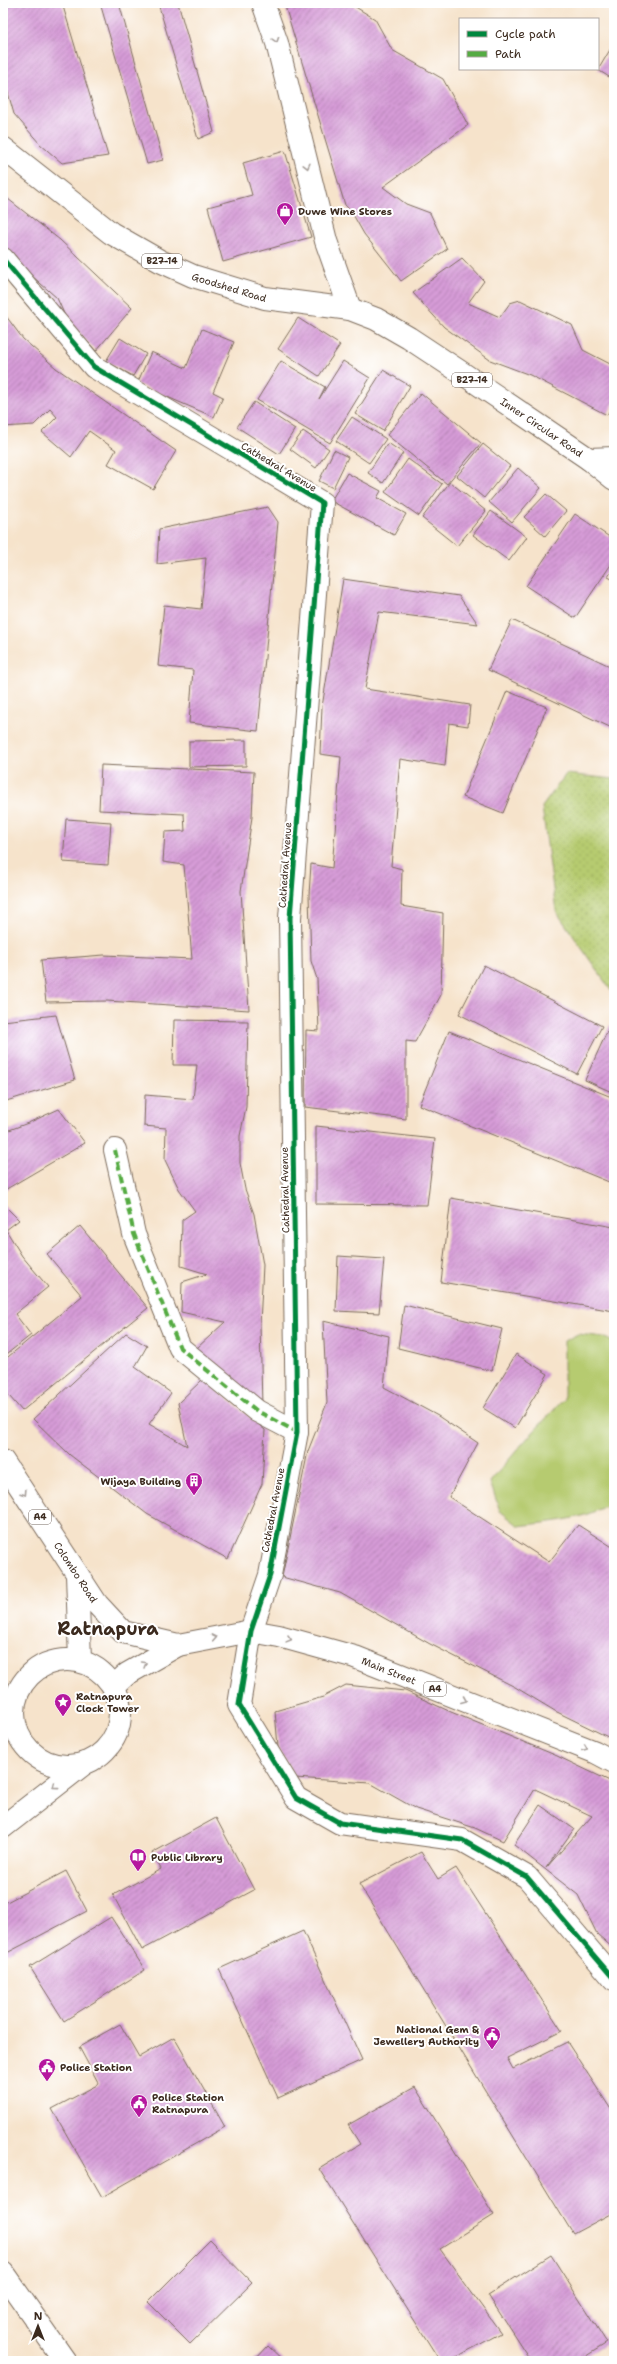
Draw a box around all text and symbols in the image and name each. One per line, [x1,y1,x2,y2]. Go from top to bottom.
legend [459,18,599,70]
text: Cycle path [495,26,556,42]
one-way arrow [271,36,279,43]
text: Path [495,46,521,62]
one-way arrow [303,163,311,169]
shop icon: Duwe Wine Stores [275,201,295,226]
place label: Duwe Wine Stores [298,205,392,218]
road number: B27-14 [142,254,182,268]
street label: Goodshed Road [190,270,269,305]
road number: B27-14 [452,373,492,387]
street label: Inner Circular Road [498,394,586,460]
street label: Cathedral Avenue [239,439,320,495]
street label: Cathedral Avenue [276,821,295,908]
street label: Cathedral Avenue [278,1146,292,1233]
street label: Cathedral Avenue [258,1466,288,1554]
building icon: Wijaya Building [184,1471,204,1496]
place label: Wijaya Building [100,1475,182,1488]
one-way arrow [19,1489,27,1496]
road number: A4 [29,1510,51,1524]
street label: Colombo Road [51,1539,101,1605]
district label: Ratnapura [57,1617,159,1641]
one-way arrow [211,1634,217,1642]
one-way arrow [285,1634,292,1643]
street label: Main Street [360,1654,418,1687]
one-way arrow [140,1661,147,1668]
road number: A4 [424,1682,446,1696]
place label: Ratnapura Clock Tower [76,1690,140,1715]
place icon: Ratnapura Clock Tower [53,1692,73,1717]
one-way arrow [460,1696,467,1704]
one-way arrow [581,1744,588,1752]
one-way arrow [52,1781,59,1789]
library icon: Public Library [128,1847,148,1872]
place label: Public Library [151,1851,223,1864]
place label: National Gem & Jewellery Authority [373,2023,479,2048]
public building icon: National Gem & Jewellery Authority [482,2025,502,2050]
public building icon: Police Station [37,2057,57,2082]
place label: Police Station [60,2061,132,2074]
place label: Police Station Ratnapura [152,2091,224,2116]
public building icon: Police Station Ratnapura [129,2093,149,2118]
north arrow [18,2306,58,2346]
text: N [34,2309,43,2324]

